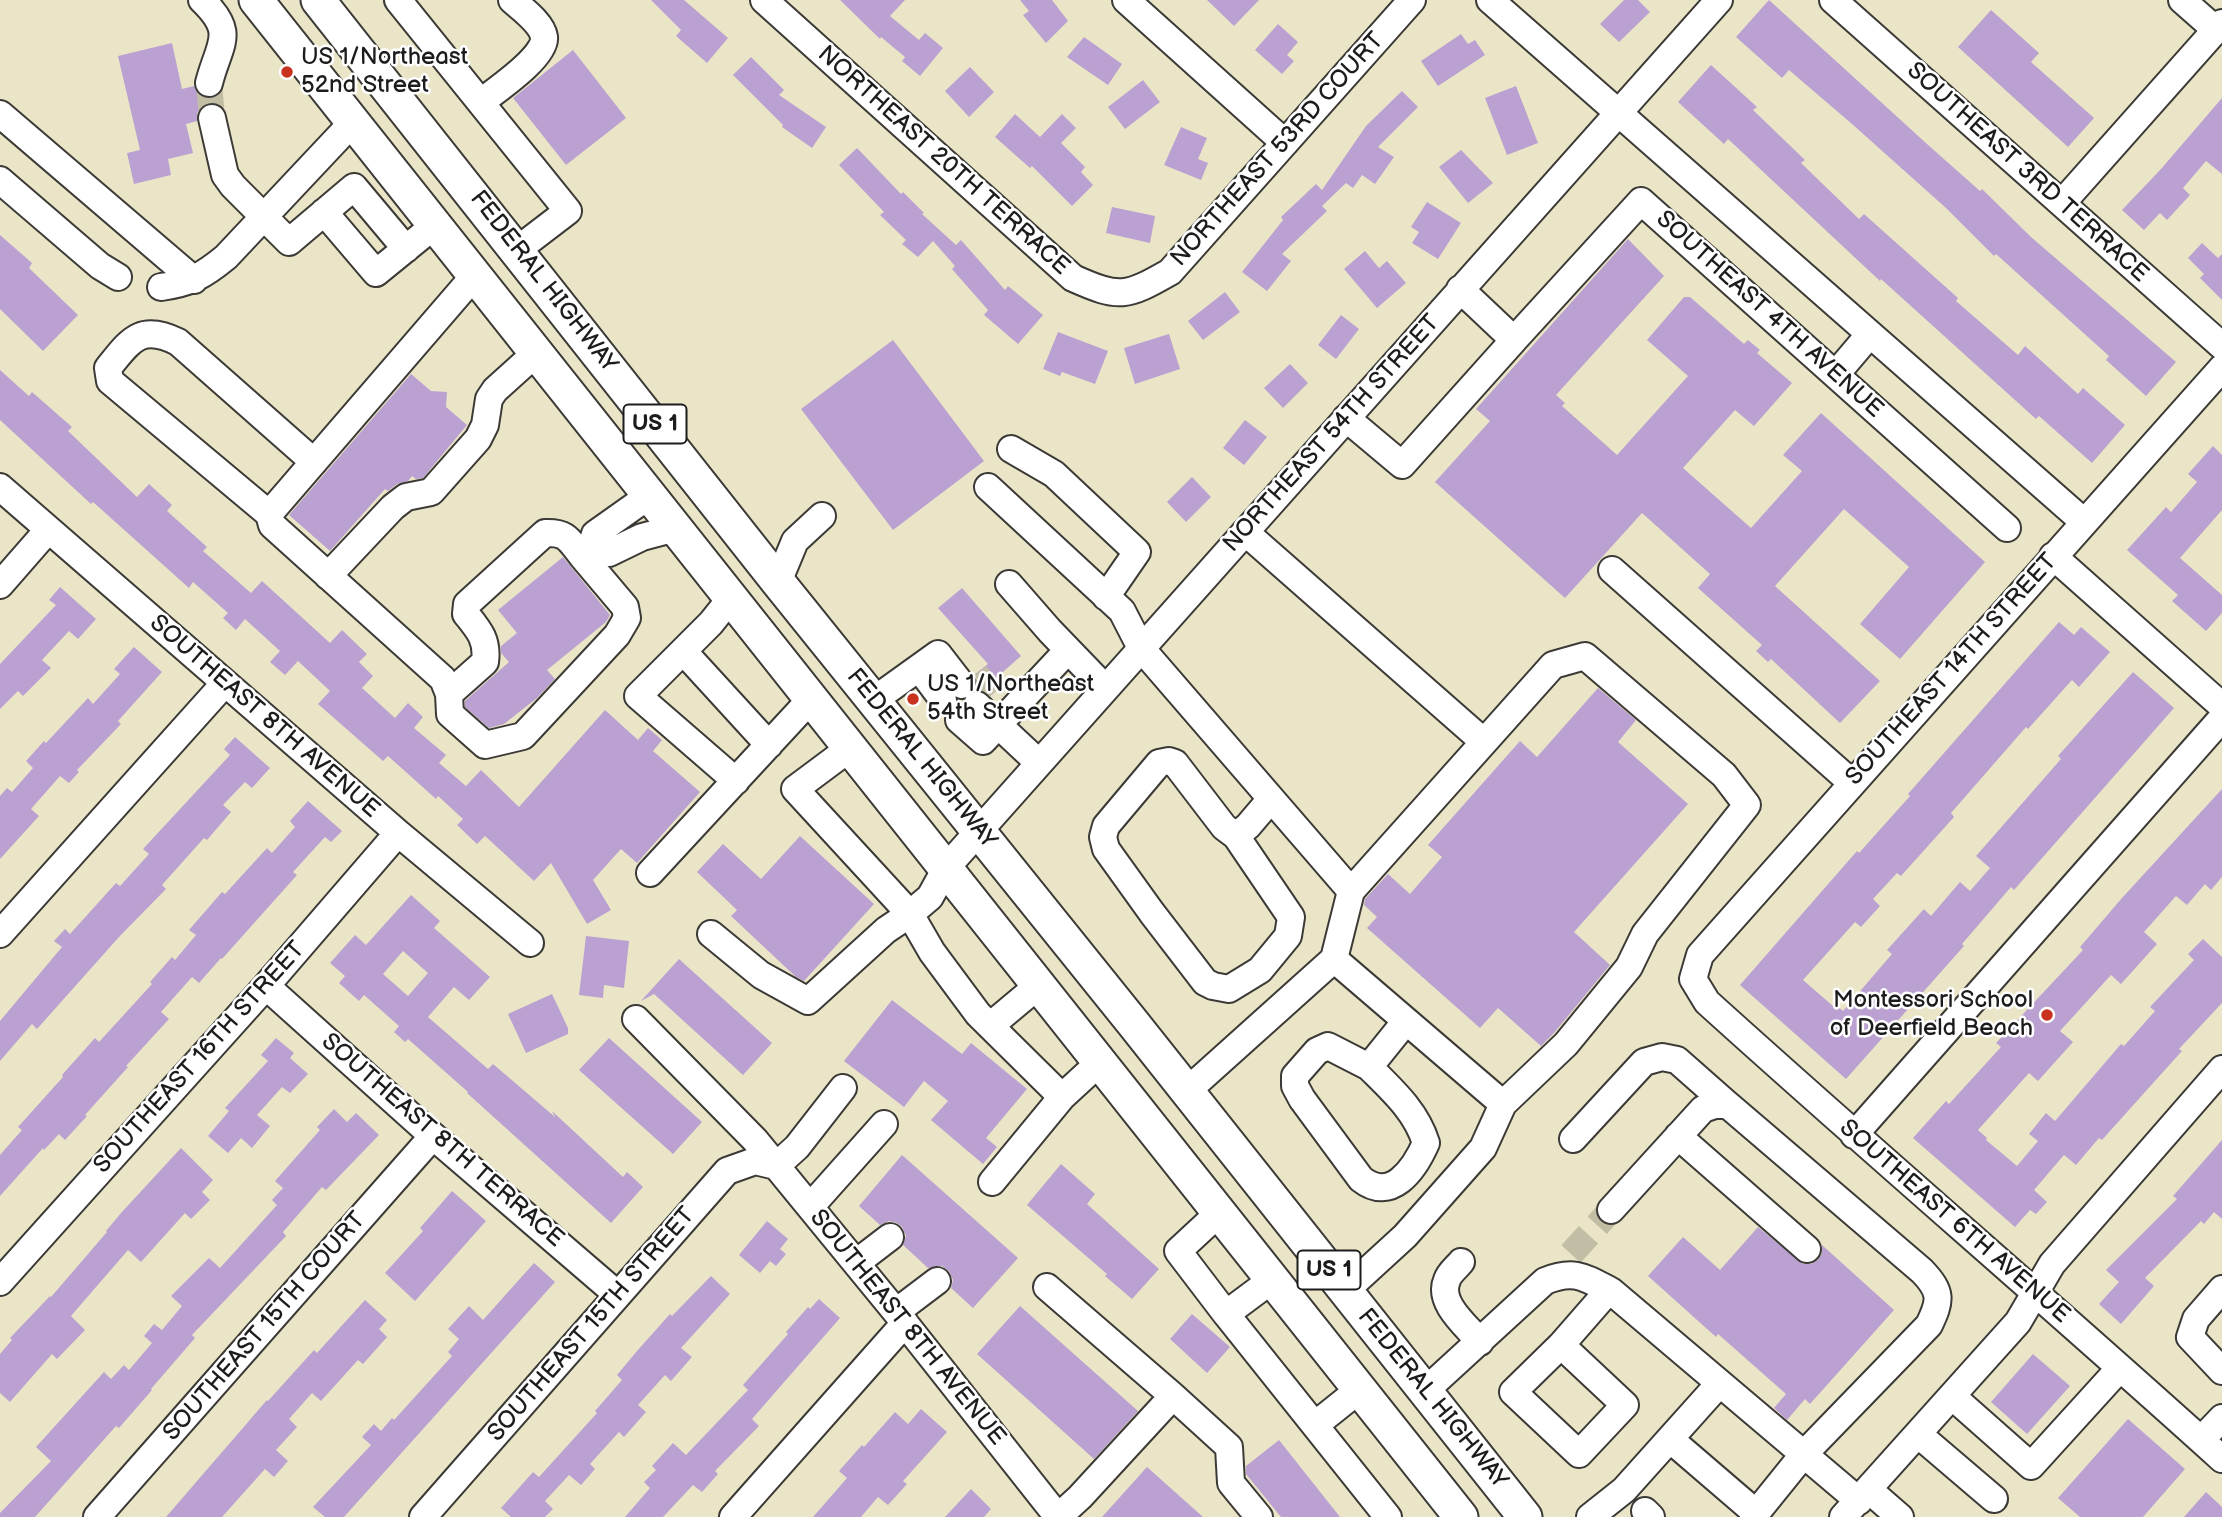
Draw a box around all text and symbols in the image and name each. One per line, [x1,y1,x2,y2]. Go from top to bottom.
street label: NORTHEAST 53RD COURT [1165,27,1391,273]
street label: NORTHEAST 20TH TERRACE [811,40,1075,282]
place label: US 1/Northeast 52nd Street [301,44,468,100]
street label: SOUTHEAST 3RD TERRACE [1900,57,2154,289]
marker: US 1/Northeast 52nd Street [279,64,295,80]
street label: FEDERAL HIGHWAY [463,185,623,379]
street label: SOUTHEAST 4TH AVENUE [1650,205,1888,425]
street label: NORTHEAST 54TH STREET [1218,309,1446,559]
road number: US 1 [624,404,686,444]
street label: SOUTHEAST 14TH STREET [1840,548,2064,792]
street label: SOUTHEAST 8TH AVENUE [143,609,385,825]
street label: FEDERAL HIGHWAY [840,663,1002,855]
place label: US 1/Northeast 54th Street [927,671,1094,727]
marker: US 1/Northeast 54th Street [905,691,921,707]
street label: SOUTHEAST 16TH STREET [88,936,312,1180]
place label: Montessori School of Deerfield Beach [1830,987,2033,1043]
marker: Montessori School of Deerfield Beach [2039,1007,2055,1023]
street label: SOUTHEAST 8TH TERRACE [315,1028,569,1254]
street label: SOUTHEAST 6TH AVENUE [1833,1114,2075,1330]
street label: SOUTHEAST 15TH STREET [482,1202,702,1448]
street label: SOUTHEAST 8TH AVENUE [803,1204,1011,1452]
street label: SOUTHEAST 15TH COURT [158,1207,372,1447]
road number: US 1 [1298,1250,1360,1289]
street label: FEDERAL HIGHWAY [1351,1303,1513,1495]

